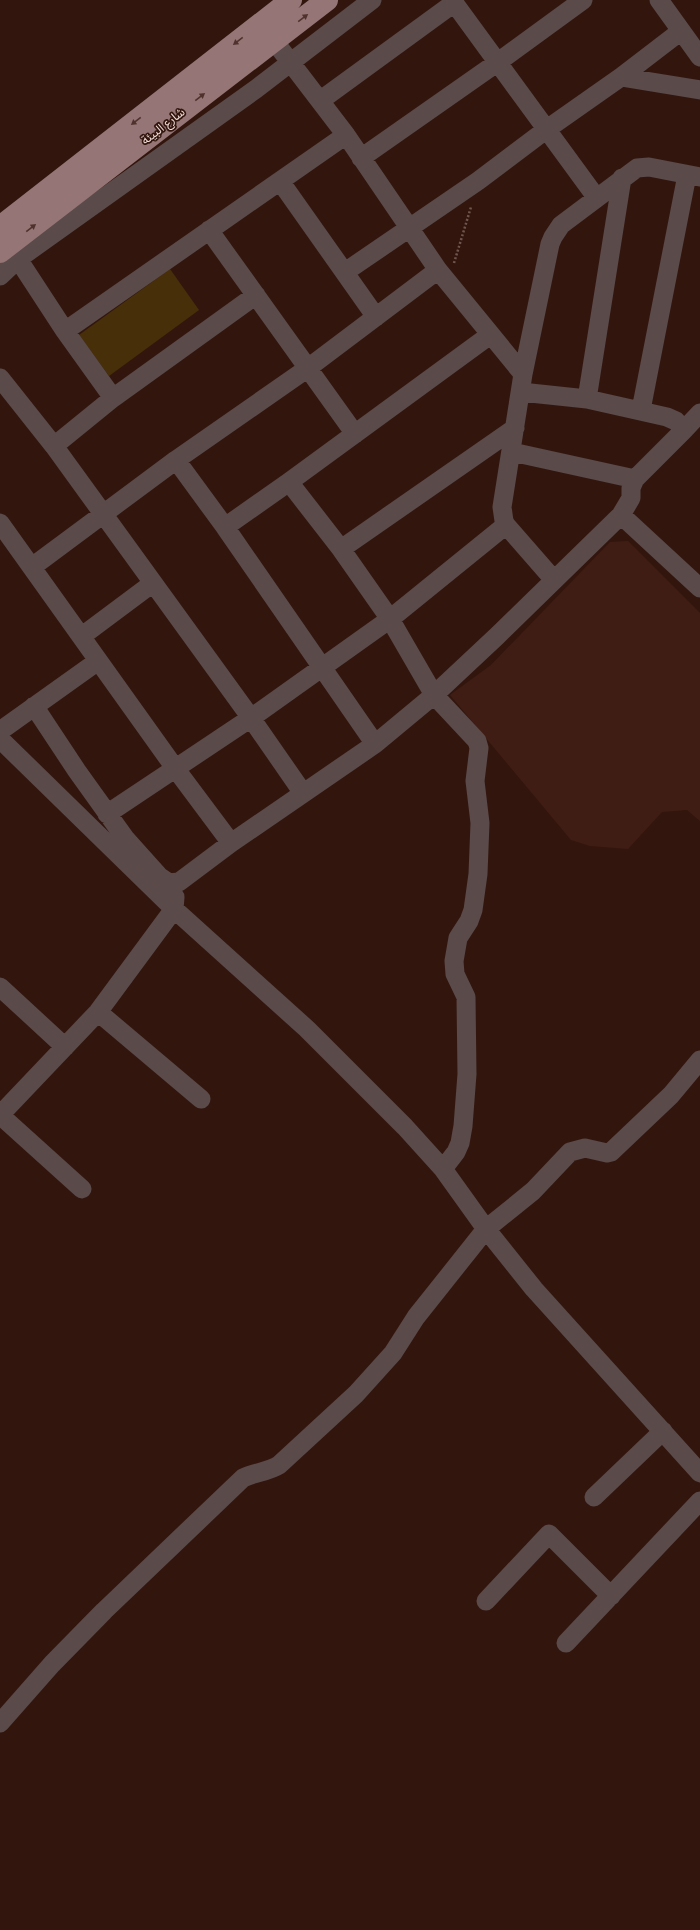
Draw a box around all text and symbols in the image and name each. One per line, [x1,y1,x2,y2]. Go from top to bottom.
one-way arrow [298,14,308,22]
one-way arrow [233,36,244,45]
one-way arrow [194,93,205,101]
street label: شارع البيئة [138,104,189,149]
one-way arrow [130,116,141,125]
one-way arrow [25,224,36,232]

